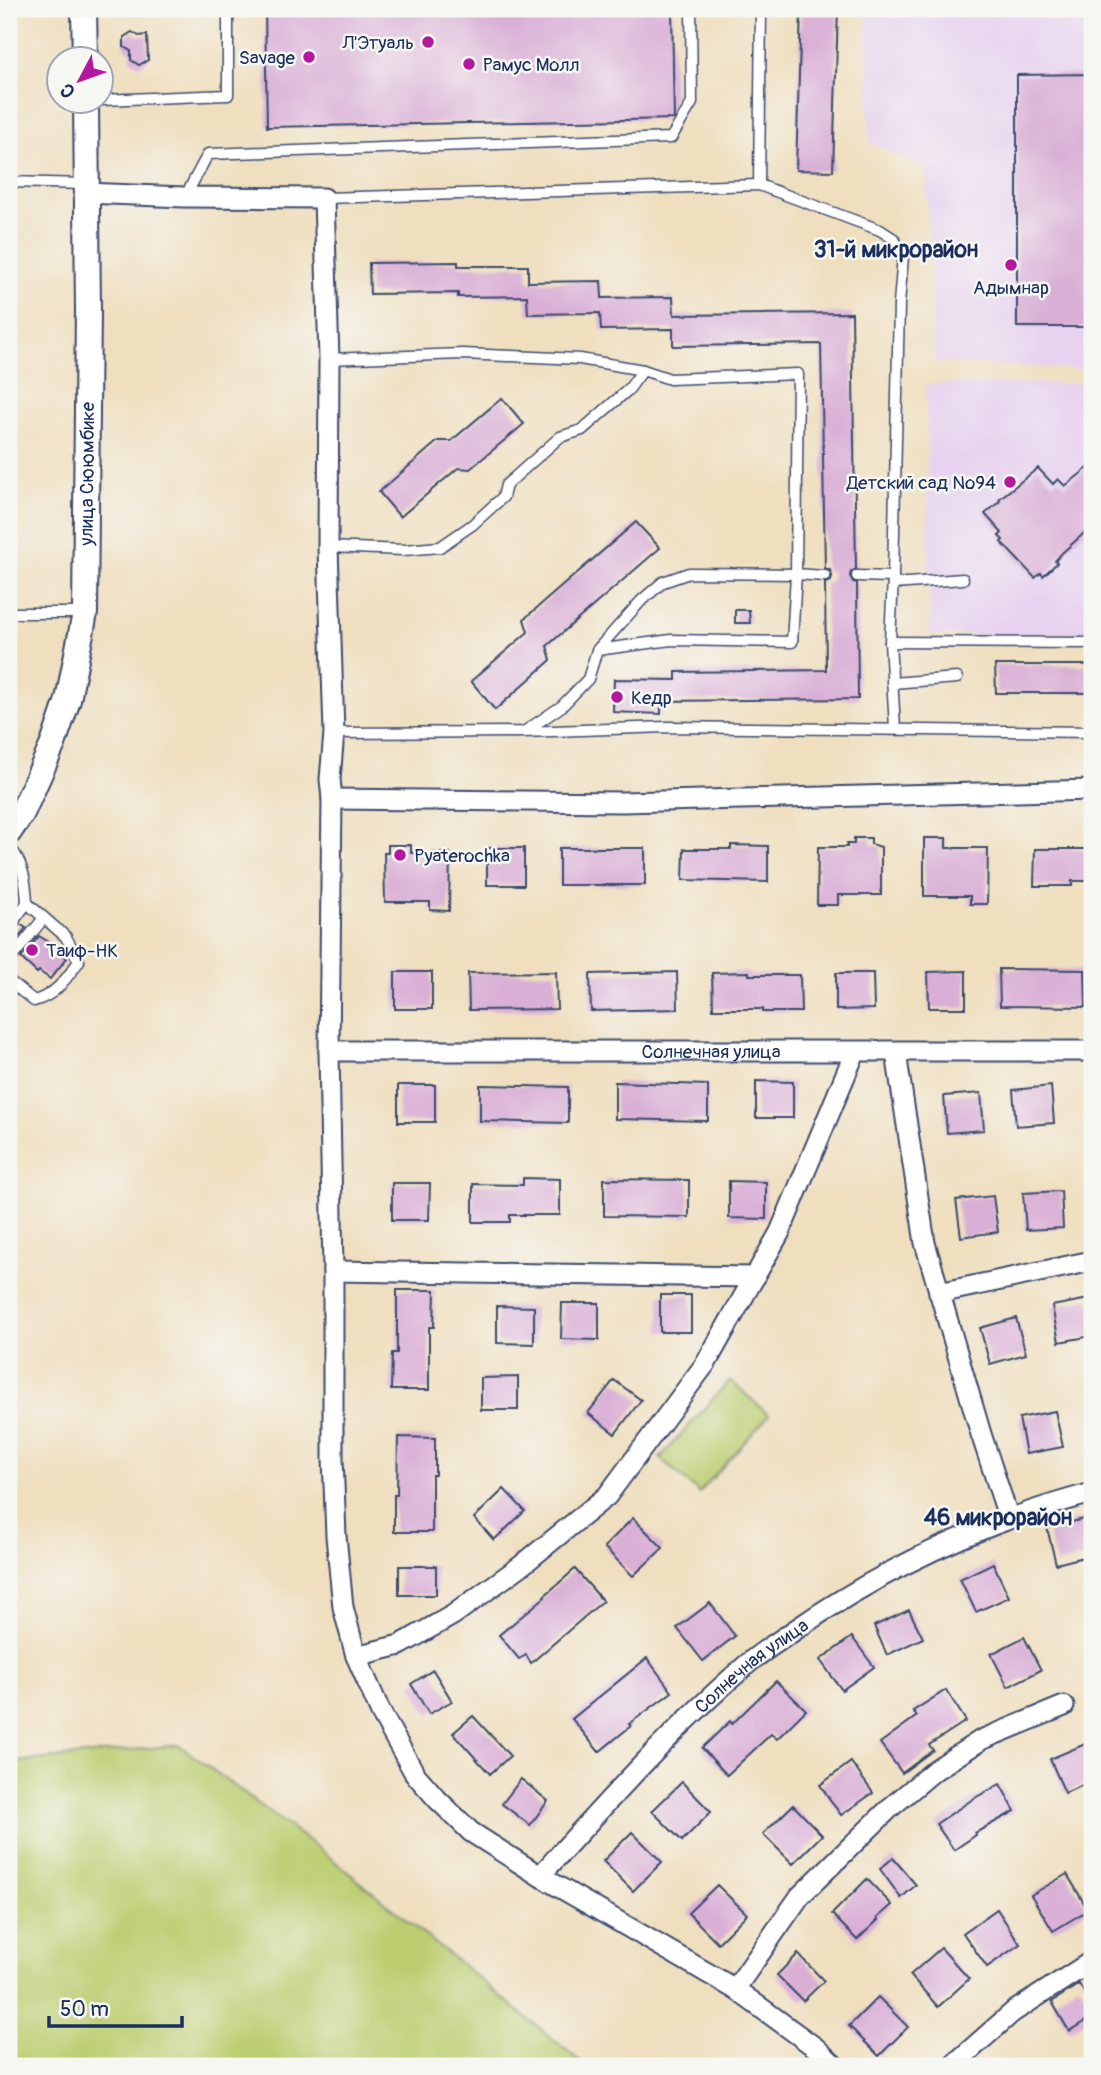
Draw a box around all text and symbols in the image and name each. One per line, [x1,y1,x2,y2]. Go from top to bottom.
place label: Л'Этуаль [341,31,414,55]
marker: Л'Этуаль [420,34,436,50]
north arrow [46,46,116,116]
place label: Savage [239,46,296,70]
marker: Savage [301,49,317,65]
place label: Рамус Молл [483,53,580,77]
marker: Рамус Молл [461,56,477,72]
text: С [55,78,81,103]
district label: 31-й микрорайон [814,235,978,264]
marker: Адымнар [1003,257,1019,273]
place label: Адымнар [973,276,1049,300]
street label: улица Сююмбике [75,401,100,547]
place label: Детский сад №94 [846,471,996,495]
marker: Детский сад №94 [1002,474,1018,490]
place label: Кедр [631,686,672,710]
marker: Кедр [609,689,625,705]
place label: Pyaterochka [414,844,510,868]
marker: Pyaterochka [392,847,408,863]
place label: Таиф-НК [46,939,118,963]
marker: Таиф-НК [24,942,40,958]
street label: Солнечная улица [641,1040,781,1064]
district label: 46 микрорайон [924,1503,1072,1532]
street label: Солнечная улица [690,1613,813,1719]
scale bar [49,1984,182,2028]
text: 50 m [60,1996,109,2023]

